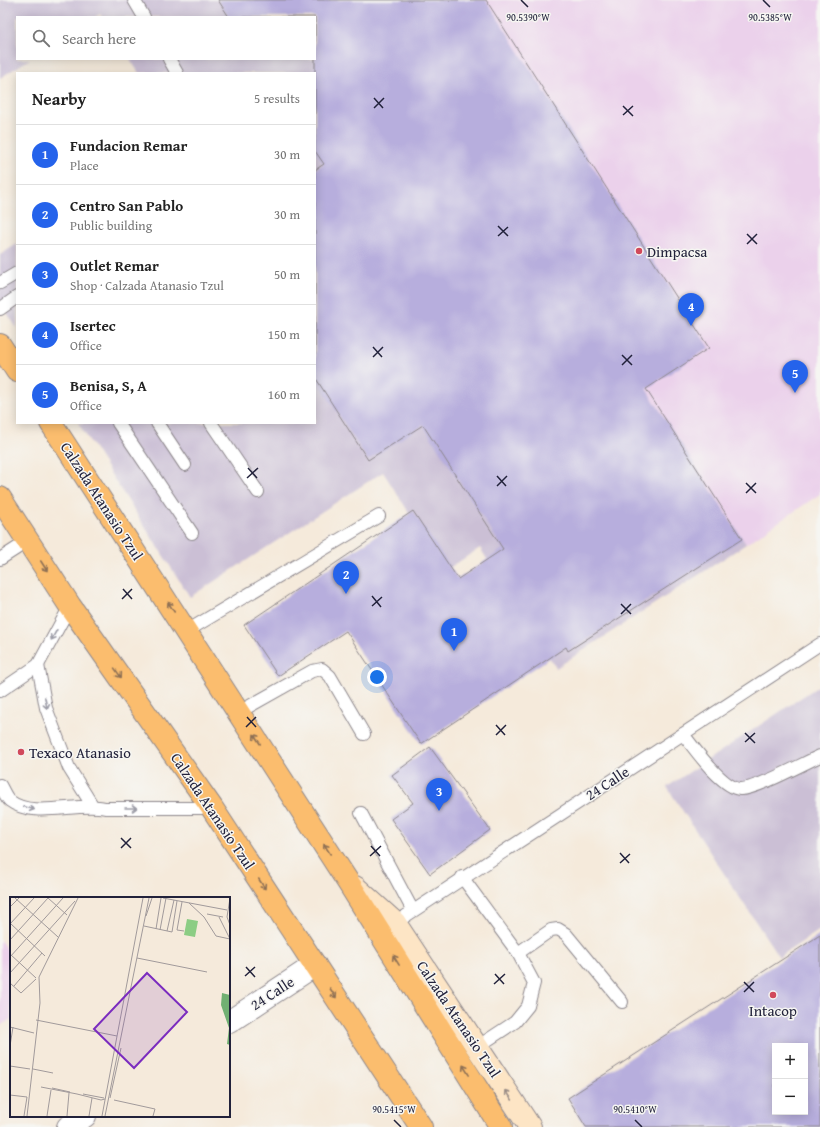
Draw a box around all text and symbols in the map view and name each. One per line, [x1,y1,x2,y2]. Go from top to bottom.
text: 90.5390°W [506,10,550,25]
text: 90.5385°W [748,10,792,25]
search box [16,16,316,60]
icon: search [30,27,52,49]
text: Search here [62,28,136,49]
text: Nearby [32,86,86,111]
text: 5 results [254,89,300,108]
text: Fundacion Remar [70,135,187,156]
text: 1 [42,145,48,164]
text: 30 m [274,145,300,164]
text: Place [70,156,99,175]
text: Centro San Pablo [70,195,183,216]
text: 2 [42,205,48,224]
text: 30 m [274,205,300,224]
text: Public building [70,216,152,235]
place label: Dimpacsa [647,241,707,262]
marker: Dimpacsa [634,246,644,256]
text: Outlet Remar [70,255,159,276]
text: 3 [42,265,48,284]
text: 50 m [274,265,300,284]
text: Shop · Calzada Atanasio Tzul [70,276,224,295]
pin: 4 [678,293,704,326]
text: Isertec [70,315,116,336]
text: 4 [42,325,48,344]
text: 150 m [268,325,300,344]
text: Office [70,336,102,355]
pin: 5 [782,360,808,393]
text: Benisa, S, A [70,375,147,396]
text: 5 [42,385,48,404]
text: 160 m [268,385,300,404]
text: Office [70,396,102,415]
street label: Calzada Atanasio Tzul [56,438,148,564]
one-way arrow [41,560,49,572]
pin: 2 [333,561,359,594]
one-way arrow [167,601,175,612]
pin: 1 [441,618,467,651]
one-way arrow [50,629,58,641]
one-way arrow [114,667,122,678]
your location [367,667,387,687]
one-way arrow [42,696,50,709]
one-way arrow [253,734,261,745]
place label: Texaco Atanasio [29,742,131,763]
marker: Texaco Atanasio [16,747,26,757]
street label: Calzada Atanasio Tzul [166,748,260,874]
street label: 24 Calle [581,761,633,805]
pin: 3 [426,778,452,811]
one-way arrow [124,804,137,812]
one-way arrow [22,805,35,812]
one-way arrow [323,844,331,855]
one-way arrow [259,878,267,890]
inset map [10,897,230,1117]
one-way arrow [392,954,400,966]
street label: Calzada Atanasio Tzul [412,956,506,1082]
street label: 24 Calle [246,971,298,1015]
one-way arrow [330,987,338,999]
marker: Intacop [768,990,778,1000]
place label: Intacop [749,1000,797,1021]
map controls [772,1043,808,1115]
button: + [772,1043,808,1079]
one-way arrow [461,1064,469,1076]
button: − [772,1079,808,1115]
one-way arrow [505,1089,513,1100]
text: 90.5415°W [372,1102,416,1117]
text: 90.5410°W [613,1102,657,1117]

